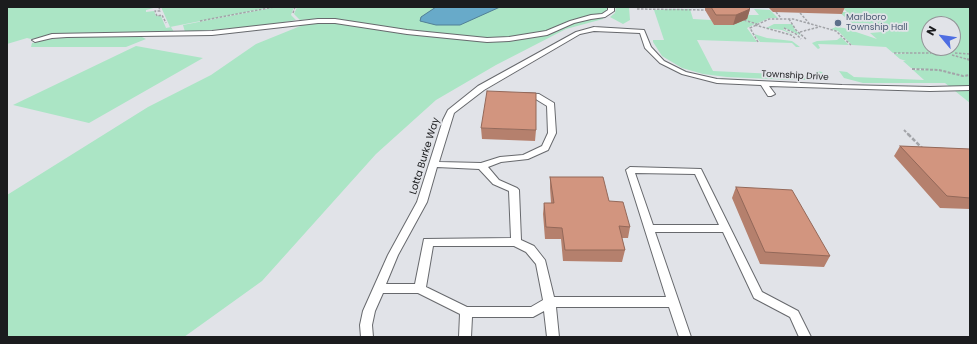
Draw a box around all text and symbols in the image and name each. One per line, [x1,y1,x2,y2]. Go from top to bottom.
place label: Marlboro Township Hall [846,13,908,34]
north arrow [921,16,961,56]
marker: Marlboro Township Hall [833,18,843,28]
text: N [922,23,940,38]
street label: Township Drive [761,69,829,83]
street label: Lotta Burke Way [408,116,442,196]

